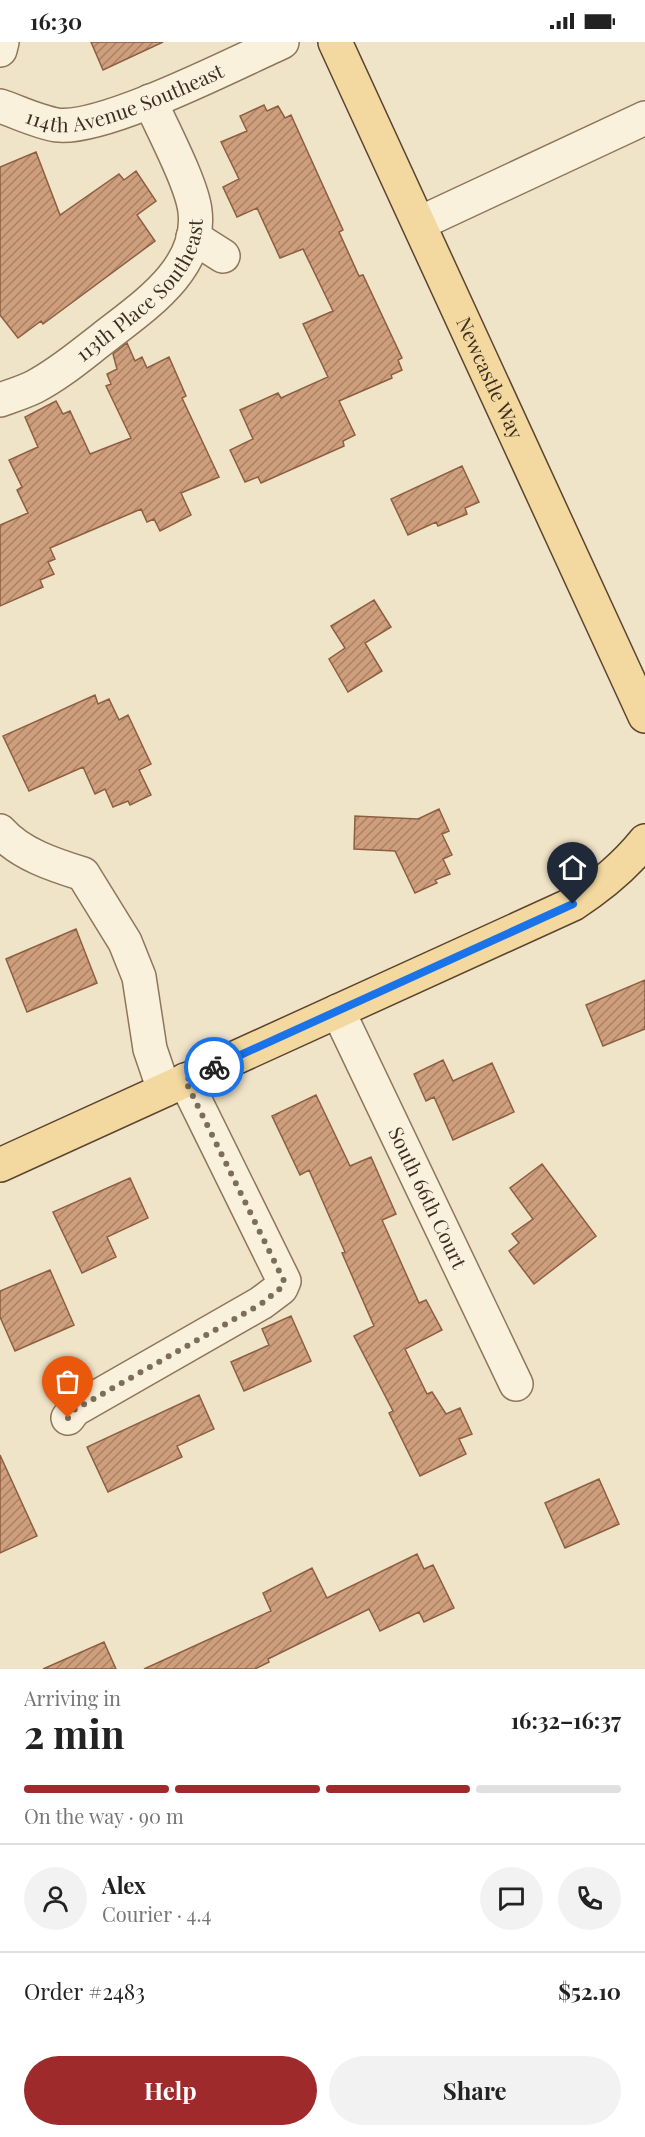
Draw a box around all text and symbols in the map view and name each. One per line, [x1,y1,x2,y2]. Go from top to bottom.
text: 16:30 [30,6,82,36]
street label: 114th Avenue Southeast [22,56,228,137]
street label: 113th Place Southeast [69,218,208,367]
street label: Newcastle Way [451,312,531,443]
pin [547,842,598,904]
icon: home [556,851,589,884]
courier [184,1037,244,1097]
icon: bike [198,1051,231,1084]
street label: South 66th Court [383,1122,474,1273]
pin [42,1356,93,1418]
icon: bag [51,1365,84,1398]
text: Arriving in [24,1684,121,1711]
text: 16:32–16:37 [511,1705,621,1735]
text: 2 min [24,1707,125,1759]
text: On the way · 90 m [24,1802,184,1829]
button: person [24,1867,87,1930]
button: chat [480,1867,543,1930]
button: phone [558,1867,621,1930]
text: Alex [102,1870,146,1900]
text: Courier · 4.4 [102,1900,211,1927]
text: Order #2483 [24,1976,145,2006]
text: $52.10 [558,1976,621,2006]
button: Help [24,2056,317,2125]
button: Share [329,2056,621,2125]

